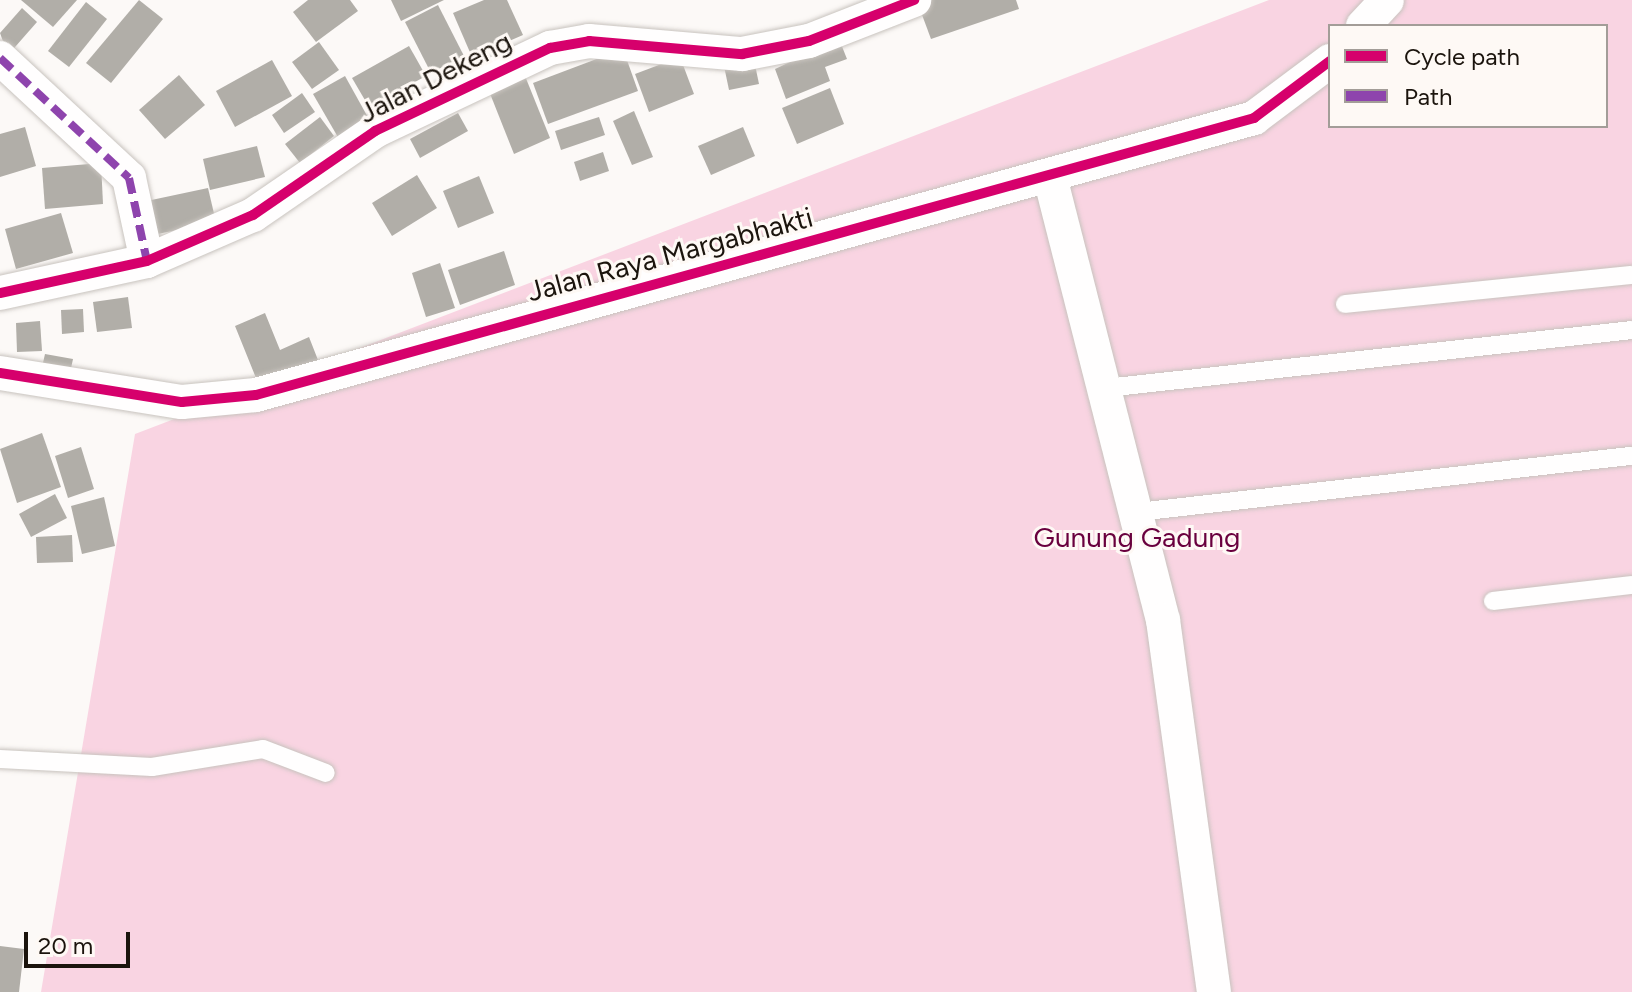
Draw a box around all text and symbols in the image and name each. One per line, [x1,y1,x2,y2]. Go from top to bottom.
street label: Jalan Dekeng [353,24,517,130]
legend [1328,24,1608,128]
text: Cycle path [1404,42,1520,71]
text: Path [1404,82,1452,111]
street label: Jalan Raya Margabhakti [524,200,816,308]
park label: Gunung Gadung [1034,520,1240,554]
scale bar [28,916,134,966]
text: 20 m [38,931,93,960]

